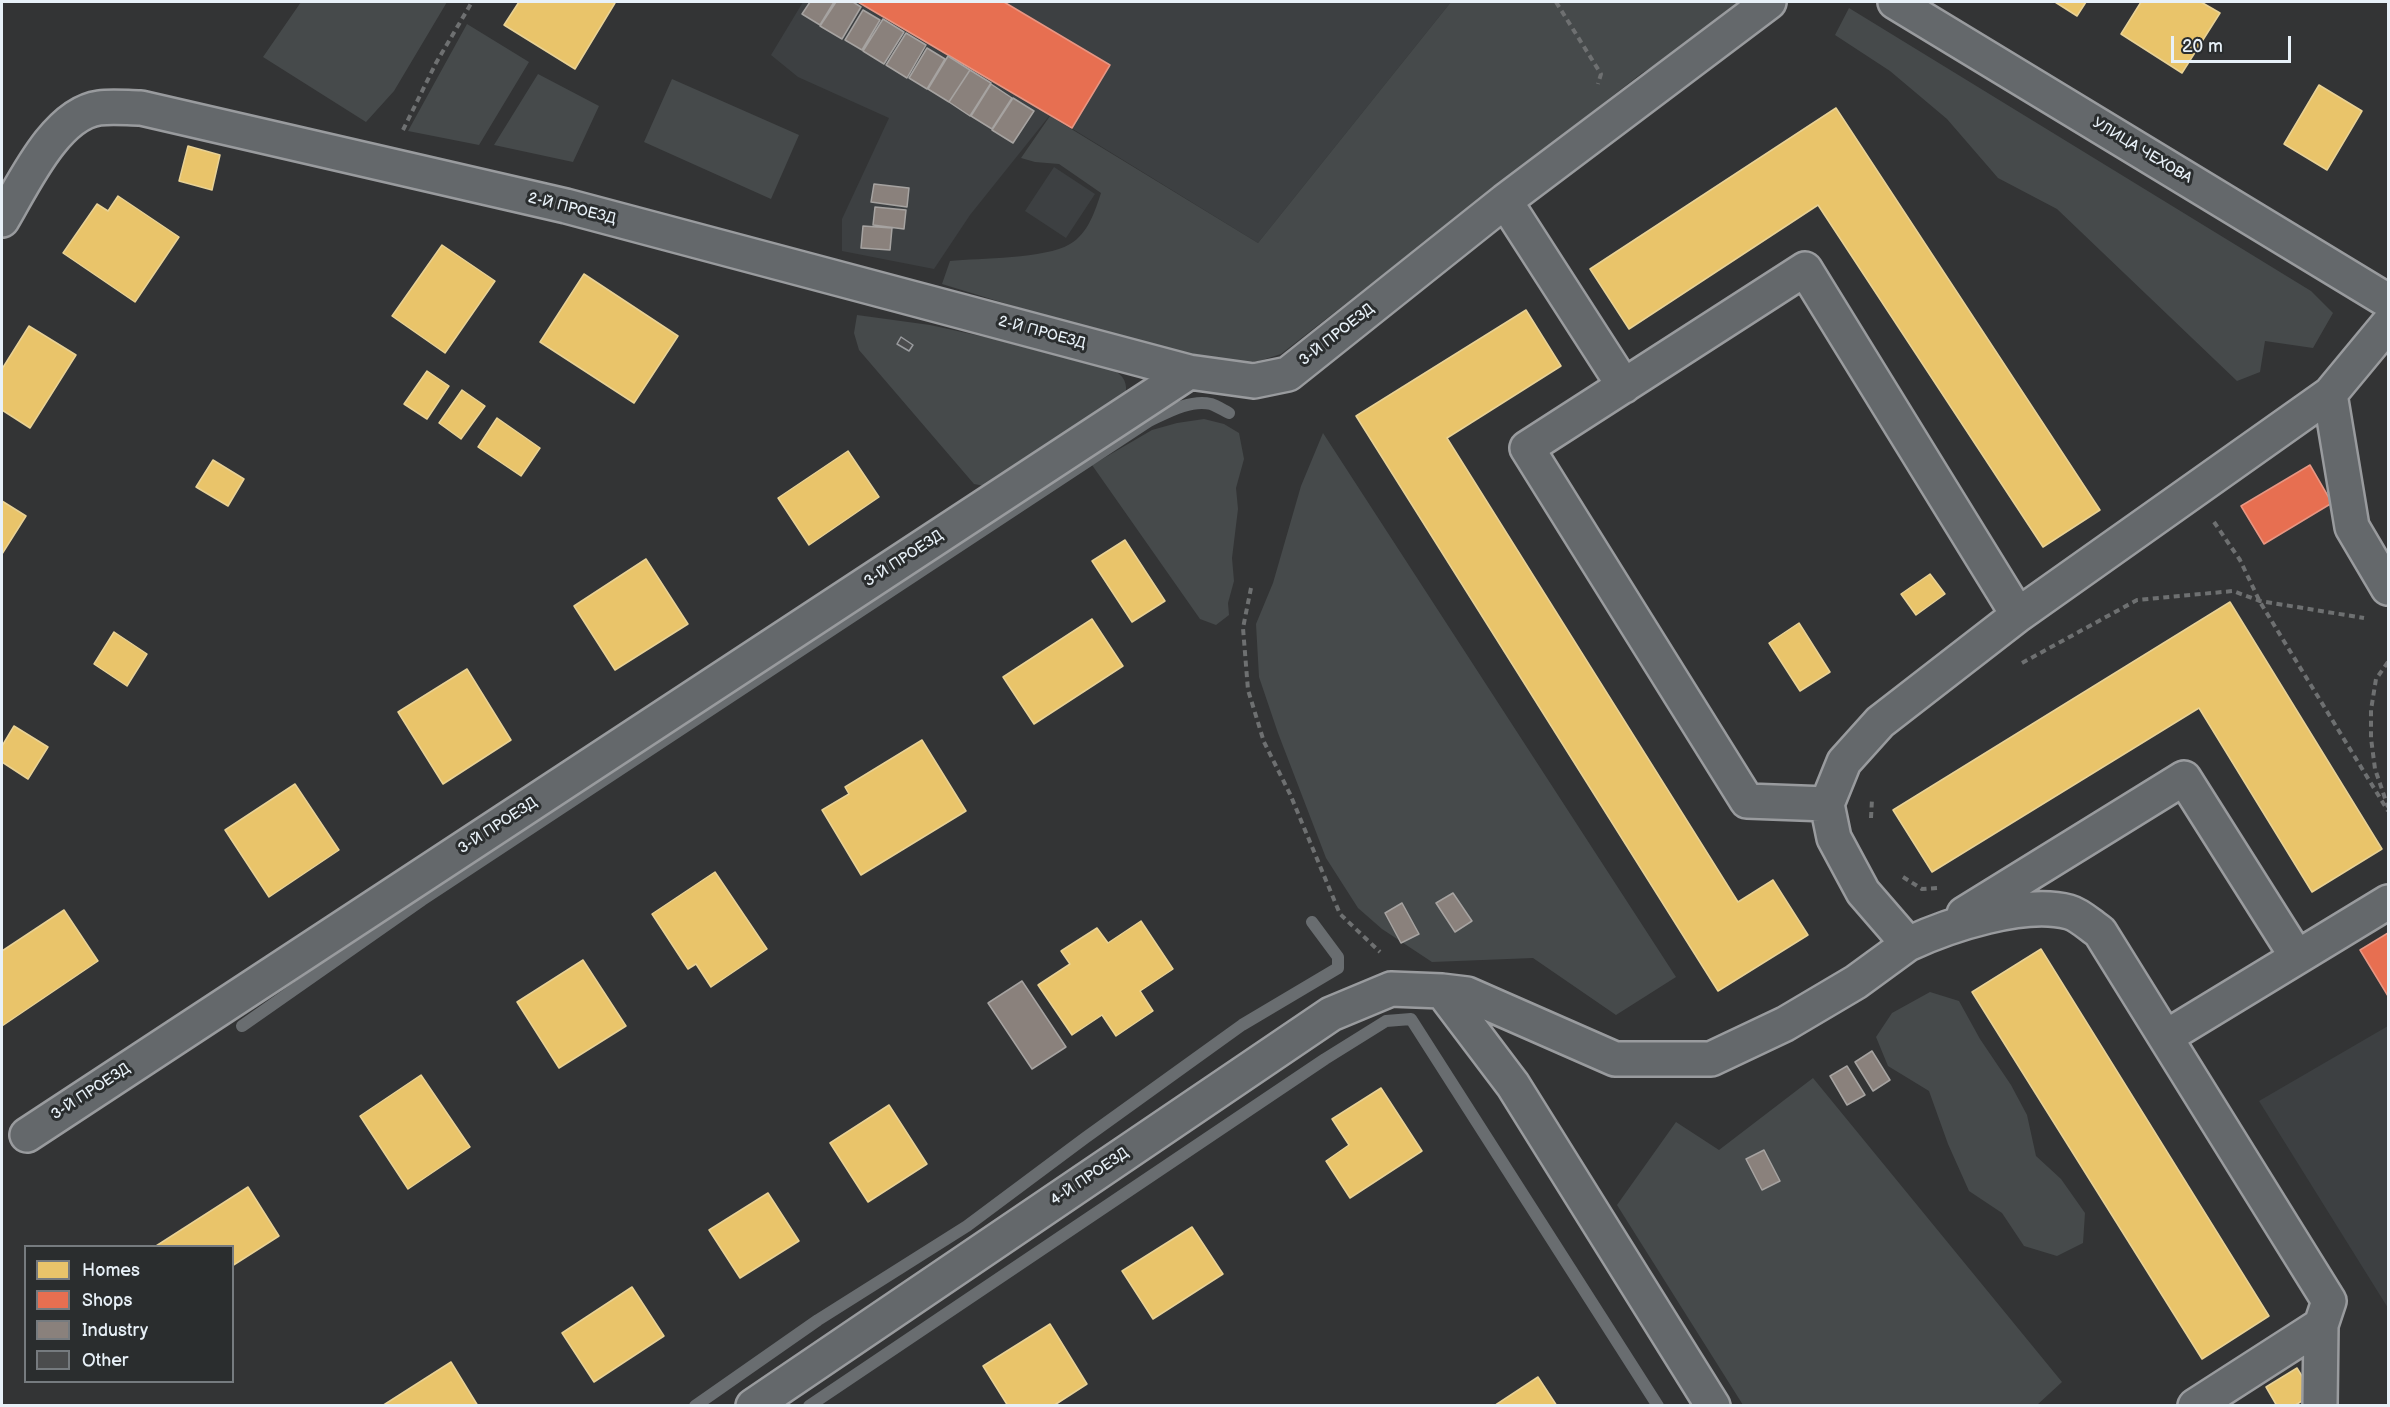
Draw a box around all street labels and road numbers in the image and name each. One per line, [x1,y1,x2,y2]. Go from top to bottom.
street label: УЛИЦА ЧЕХОВА [2089,114,2195,188]
street label: 2-Й ПРОЕЗД [526,189,618,229]
street label: 3-Й ПРОЕЗД [1296,300,1378,370]
street label: 2-Й ПРОЕЗД [996,313,1088,353]
street label: 3-Й ПРОЕЗД [861,527,947,591]
street label: 3-Й ПРОЕЗД [455,794,541,858]
street label: 3-Й ПРОЕЗД [48,1060,134,1124]
street label: 4-Й ПРОЕЗД [1047,1144,1133,1210]

